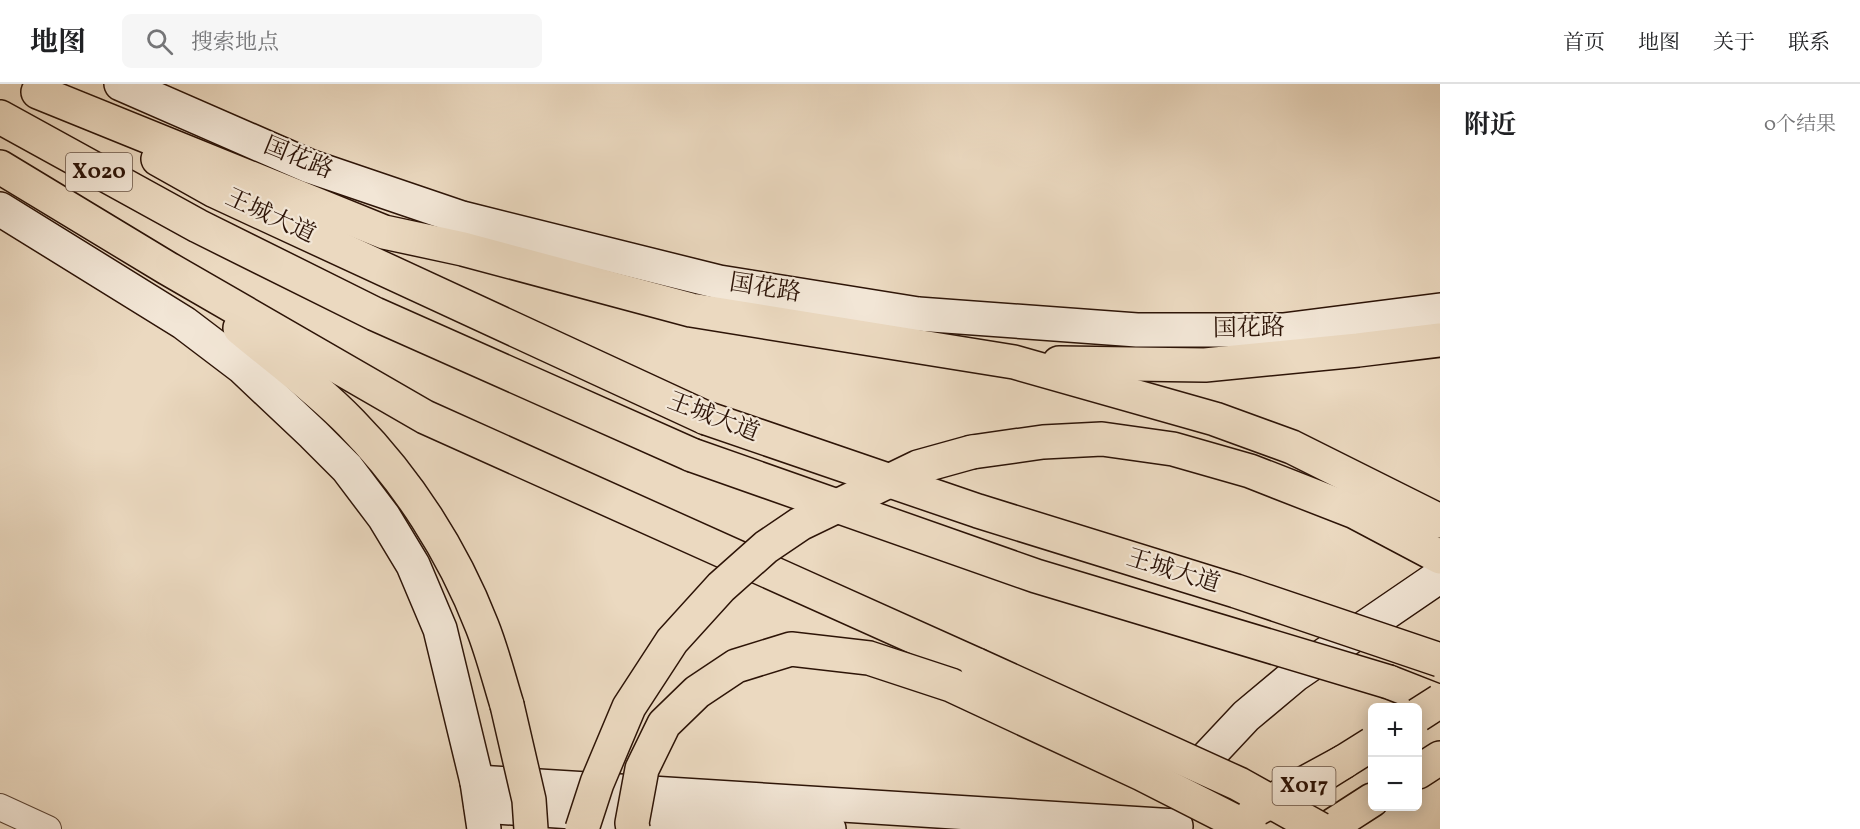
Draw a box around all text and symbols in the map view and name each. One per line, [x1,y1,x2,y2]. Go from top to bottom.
search box [122,14,542,68]
text: 地图 [30,24,86,63]
icon: search [143,25,176,58]
text: 搜索地点 [191,28,279,59]
text: 首页 [1563,29,1605,58]
text: 地图 [1638,29,1680,58]
text: 关于 [1713,29,1755,58]
text: 联系 [1788,29,1830,58]
text: 附近 [1464,108,1516,144]
text: 0个结果 [1764,111,1836,139]
street label: 国花路 [258,130,338,188]
road number: X020 [66,153,132,191]
street label: 王城大道 [219,181,321,253]
street label: 国花路 [727,267,803,311]
street label: 国花路 [1213,311,1285,347]
street label: 王城大道 [662,385,764,451]
street label: 王城大道 [1122,542,1224,602]
map controls [1368,703,1422,811]
button: + [1368,703,1422,757]
button: − [1368,757,1422,811]
road number: X017 [1272,767,1336,805]

